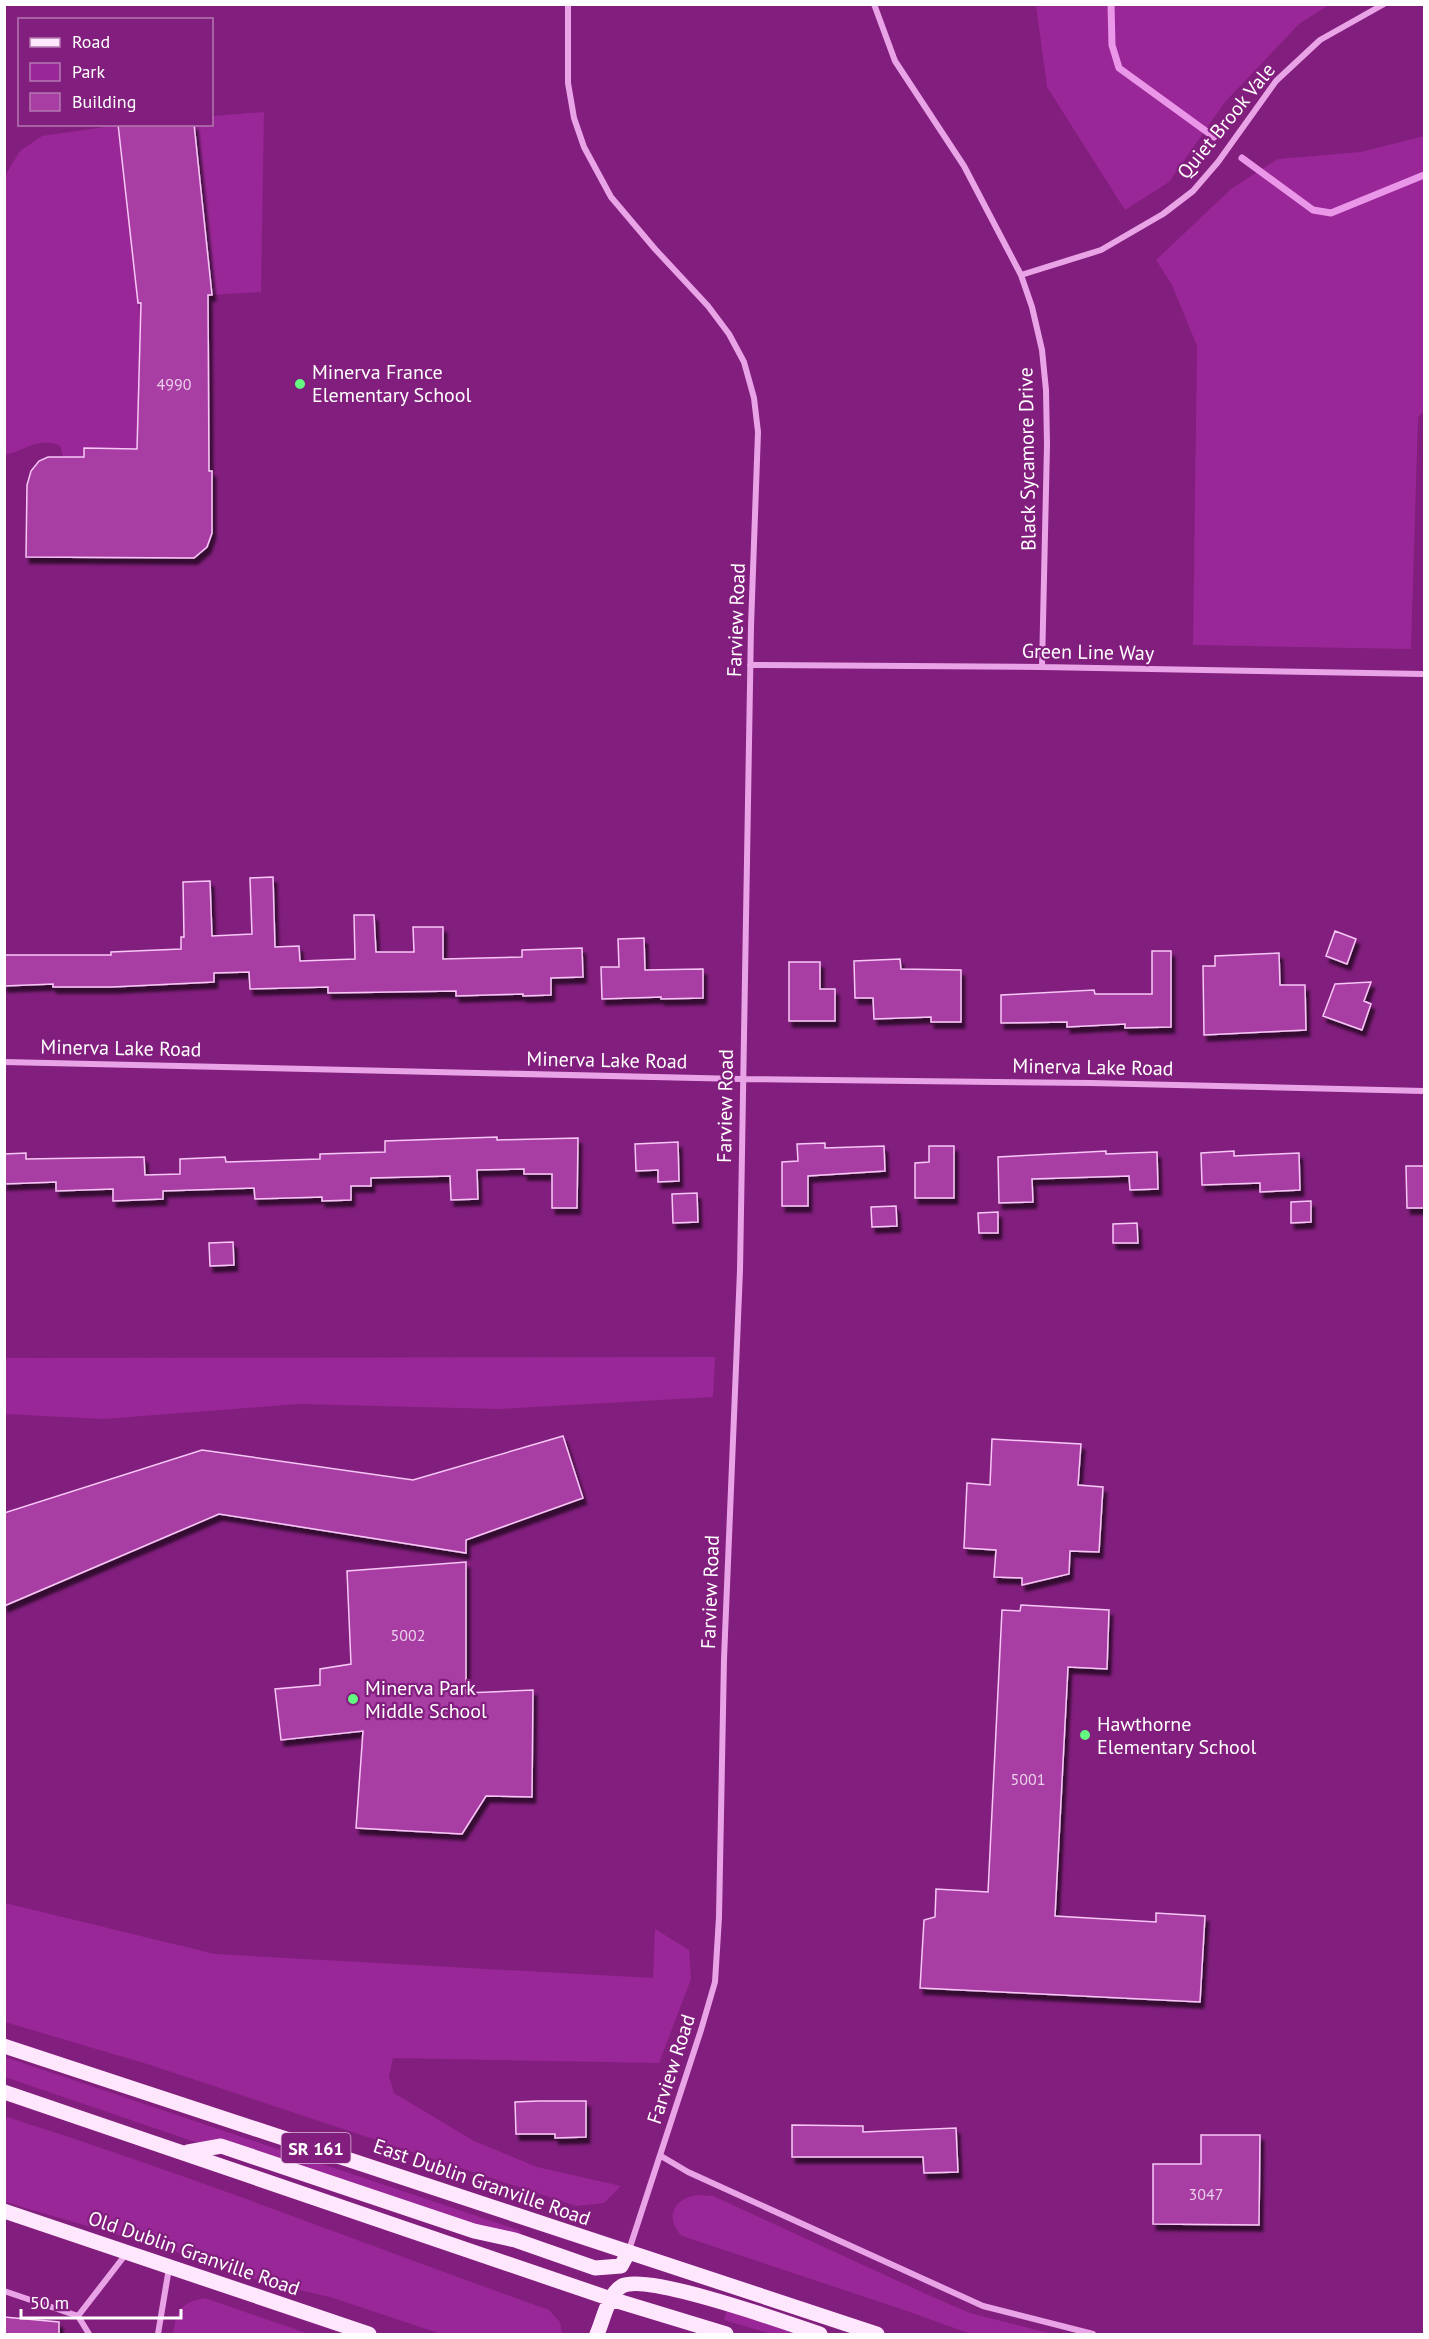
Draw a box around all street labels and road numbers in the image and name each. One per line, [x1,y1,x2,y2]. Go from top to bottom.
street label: Quiet Brook Vale [1171,58,1281,184]
street label: Black Sycamore Drive [1012,367,1042,551]
street label: Farview Road [721,563,751,677]
street label: Green Line Way [1022,638,1155,666]
street label: Minerva Lake Road [40,1034,202,1062]
street label: Minerva Lake Road [526,1046,688,1074]
street label: Farview Road [711,1049,739,1163]
street label: Minerva Lake Road [1012,1053,1174,1081]
street label: Farview Road [695,1535,725,1649]
street label: Farview Road [641,2011,701,2127]
road number: SR 161 [282,2133,350,2163]
street label: East Dublin Granville Road [370,2133,594,2231]
street label: Old Dublin Granville Road [85,2205,303,2301]

